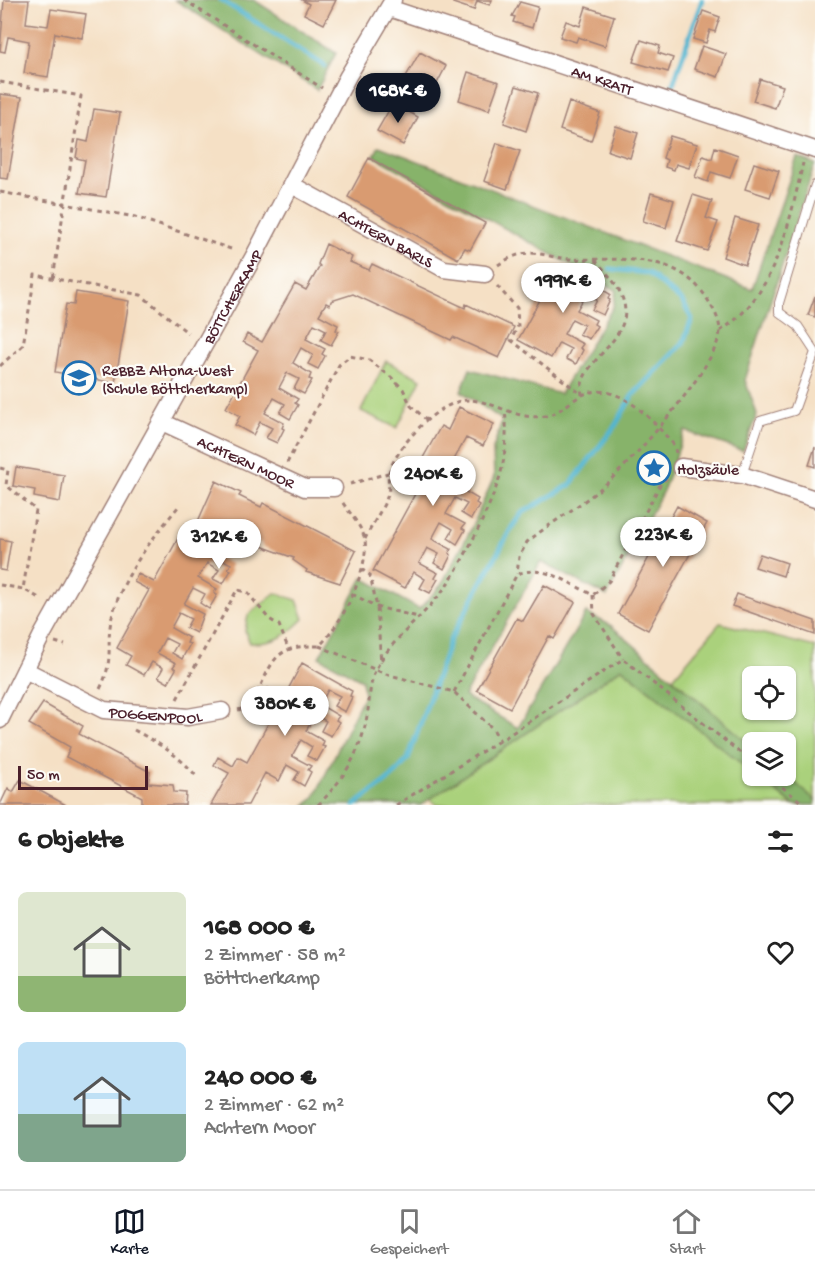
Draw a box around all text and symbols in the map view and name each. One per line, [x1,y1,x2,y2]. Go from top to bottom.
street label: AM KRATT [568,63,635,102]
pin: 168K € [349,73,447,124]
text: 168K € [370,81,426,104]
street label: ACHTERN BARLS [334,207,436,274]
street label: BÖTTCHERKAMP [200,248,268,349]
pin: 199K € [514,263,612,314]
text: 199K € [535,271,591,294]
school or university icon: ReBBZ Altona-West (Schule Böttcherkamp) [61,360,97,396]
place label: ReBBZ Altona-West (Schule Böttcherkamp) [102,363,248,400]
street label: ACHTERN MOOR [193,434,297,495]
place icon: Holzsäule [636,450,672,486]
pin: 240K € [384,456,482,507]
place label: Holzsäule [677,462,740,481]
text: 240K € [404,464,462,487]
pin: 223K € [614,517,712,568]
pin: 312K € [170,519,268,570]
text: 223K € [634,525,692,548]
text: 312K € [191,527,247,550]
map controls [742,666,796,786]
button: locate [742,666,796,720]
pin: 380K € [236,686,334,737]
text: 380K € [255,694,315,717]
street label: POGGENPOOL [107,704,205,730]
button: layers [742,732,796,786]
scale bar [18,763,148,790]
text: 50 m [27,767,60,786]
icon: filters [764,825,797,858]
text: 6 Objekte [18,826,123,857]
text: 168 000 € [204,914,314,945]
icon: home [66,916,138,988]
icon: heart [764,936,797,969]
text: 2 Zimmer · 58 m² [204,945,346,968]
text: Böttcherkamp [204,968,320,991]
text: 240 000 € [204,1064,316,1095]
icon: home [66,1066,138,1138]
icon: heart [764,1086,797,1119]
text: 2 Zimmer · 62 m² [204,1095,344,1118]
text: Achtern Moor [204,1118,315,1141]
tab: Karte [111,1205,149,1260]
tab: Gespeichert [370,1205,448,1260]
tab: Start [669,1205,704,1260]

